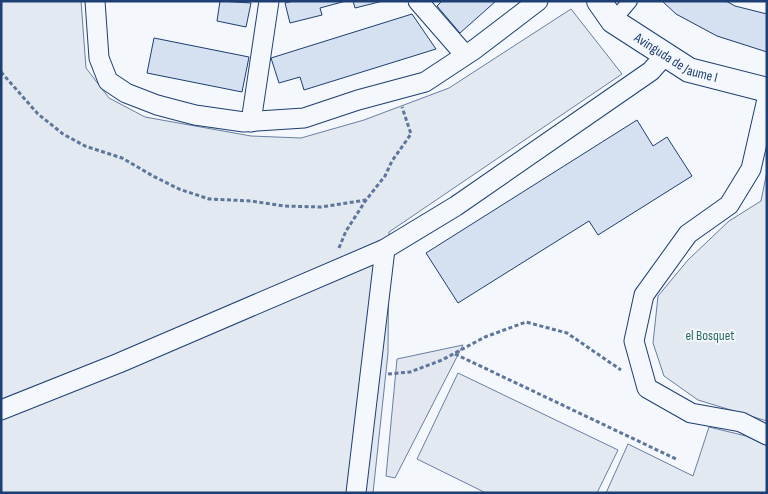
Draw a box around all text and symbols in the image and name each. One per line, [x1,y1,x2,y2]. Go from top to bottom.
street label: Avinguda de Jaume I [630,29,719,86]
park label: el Bosquet [685,327,735,344]

